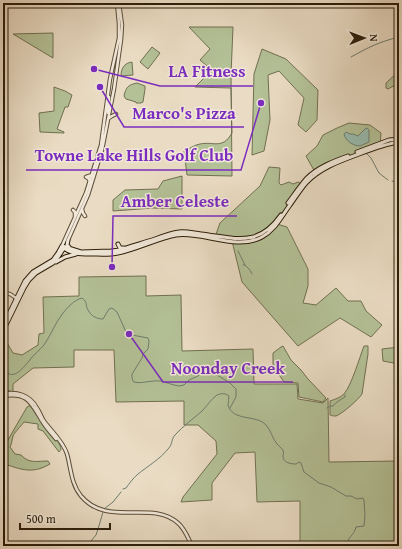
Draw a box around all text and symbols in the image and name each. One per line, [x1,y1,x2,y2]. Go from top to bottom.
north arrow [344,18,384,58]
text: N [366,34,382,42]
callout: LA Fitness [160,57,253,86]
text: LA Fitness [169,58,245,83]
callout: Marco's Pizza [124,98,244,127]
text: Marco's Pizza [132,100,236,125]
callout: Towne Lake Hills Golf Club [26,141,241,170]
text: Towne Lake Hills Golf Club [35,142,233,167]
callout: Amber Celeste [113,187,237,216]
text: Amber Celeste [121,188,229,213]
callout: Noonday Creek [163,353,293,382]
text: Noonday Creek [171,355,285,380]
scale bar [20,505,110,531]
text: 500 m [26,510,56,527]

